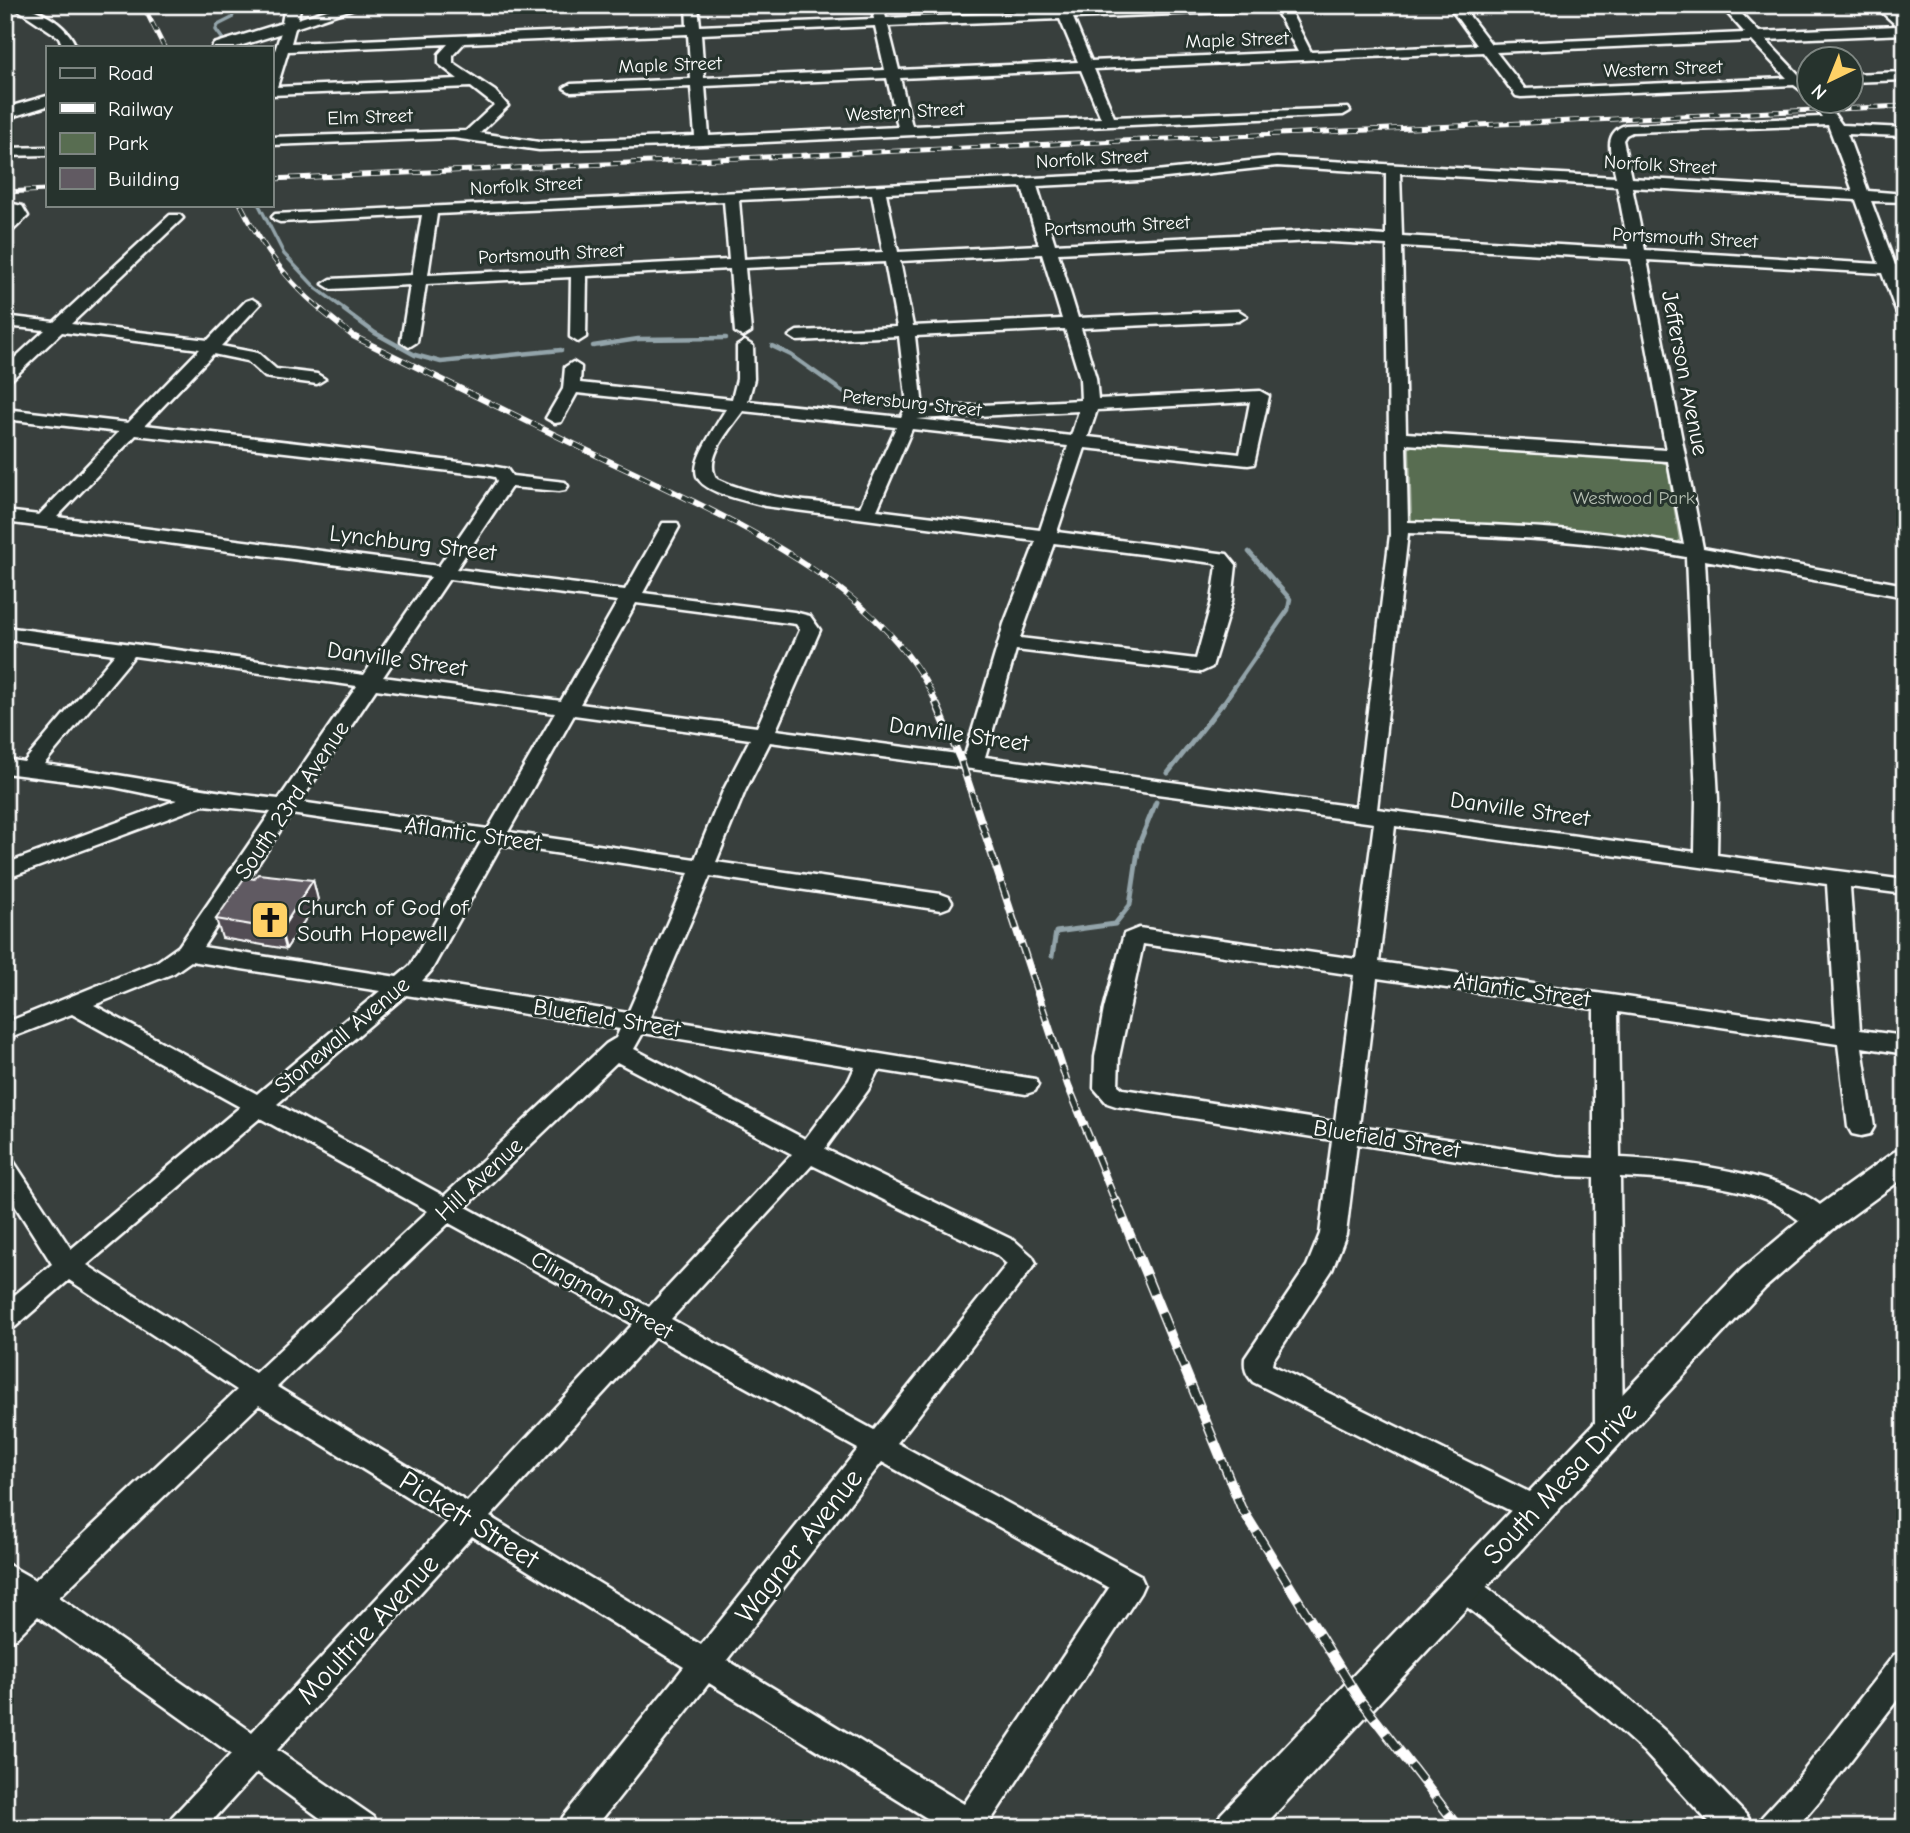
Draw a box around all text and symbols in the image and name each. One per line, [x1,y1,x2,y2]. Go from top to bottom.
street label: Maple Street [1185,27,1290,53]
legend [46,46,273,206]
north arrow [1794,46,1864,116]
street label: Maple Street [618,52,723,78]
street label: Western Street [1603,56,1723,82]
text: Road [108,61,153,85]
text: N [1807,79,1831,104]
text: Railway [108,97,173,121]
street label: Western Street [845,98,966,126]
street label: Elm Street [327,104,414,129]
text: Park [108,131,148,155]
street label: Norfolk Street [1035,145,1149,173]
street label: Norfolk Street [1603,151,1717,179]
text: Building [108,167,180,191]
street label: Norfolk Street [469,172,583,200]
street label: Portsmouth Street [1044,211,1191,241]
street label: Portsmouth Street [1612,223,1759,253]
street label: Portsmouth Street [478,239,625,269]
street label: Jefferson Avenue [1656,288,1714,458]
street label: Petersburg Street [841,385,983,421]
park label: Westwood Park [1573,487,1696,509]
street label: Lynchburg Street [328,519,499,567]
street label: Danville Street [325,636,470,682]
street label: Danville Street [887,711,1032,757]
street label: South 23rd Avenue [229,716,355,884]
street label: Danville Street [1448,786,1593,832]
street label: Atlantic Street [403,811,544,857]
place label: Church of God of South Hopewell [297,894,469,947]
church icon: Church of God of South Hopewell [249,899,291,941]
street label: Atlantic Street [1452,967,1593,1013]
street label: Stonewall Avenue [269,971,415,1099]
street label: Bluefield Street [532,993,684,1043]
street label: Bluefield Street [1312,1114,1464,1164]
street label: Hill Avenue [430,1132,528,1226]
street label: Clingman Street [526,1245,679,1346]
street label: South Mesa Drive [1477,1395,1643,1571]
street label: Wagner Avenue [729,1463,869,1629]
street label: Pickett Street [394,1465,545,1576]
street label: Moultrie Avenue [291,1548,445,1710]

